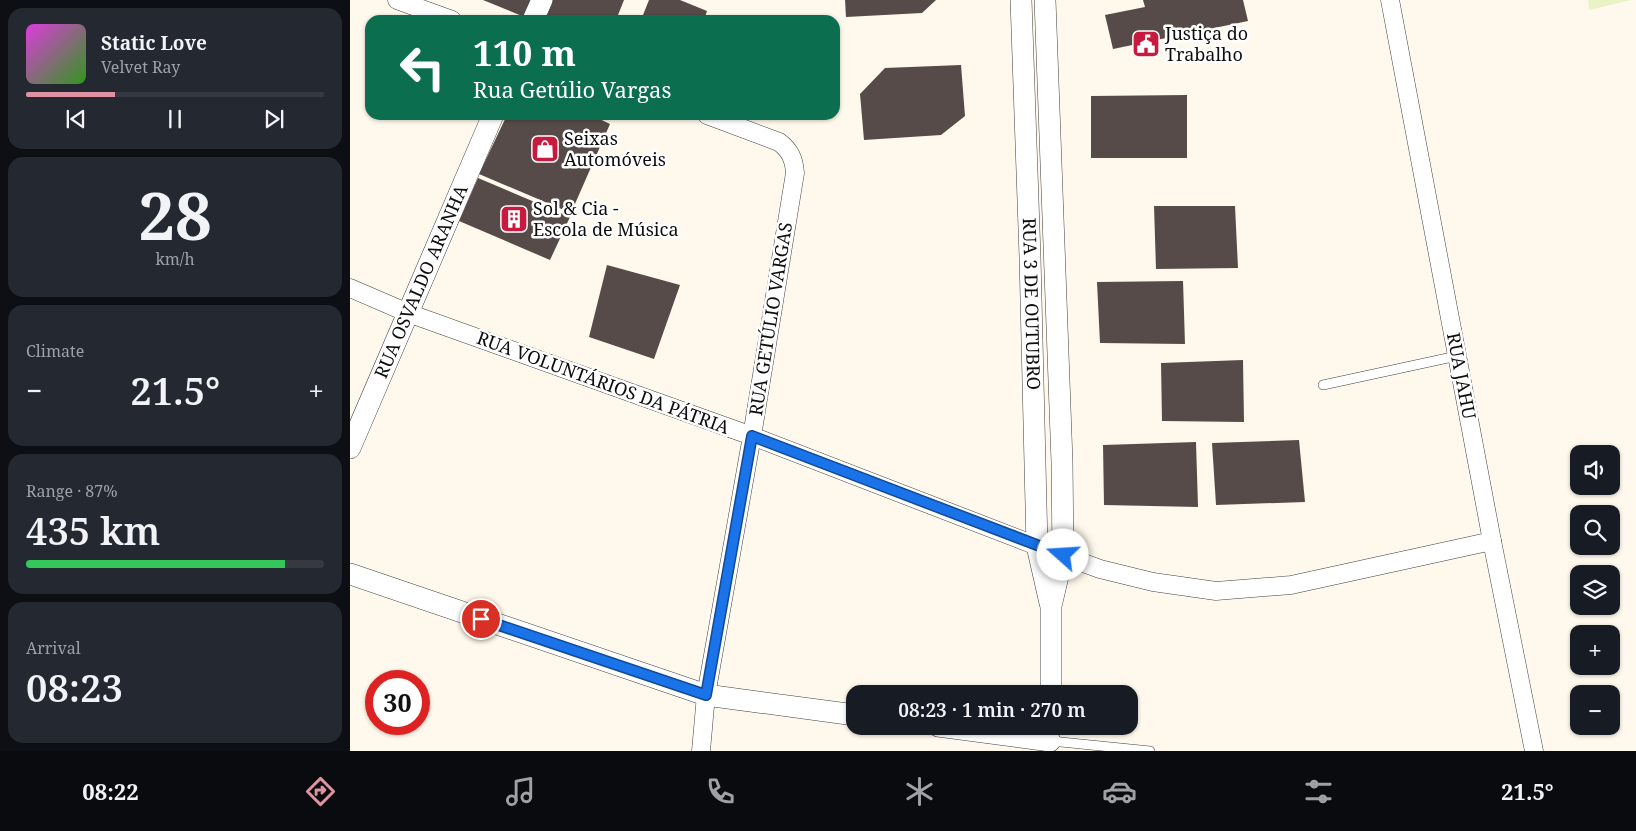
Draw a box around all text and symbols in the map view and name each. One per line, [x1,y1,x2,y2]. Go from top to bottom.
place label: Justiça do Trabalho [1164,21,1248,66]
text: 110 m [473,29,576,76]
public building icon: Justiça do Trabalho [1131,29,1161,59]
text: Static Love [101,30,207,56]
icon: left [390,35,455,100]
text: Velvet Ray [101,56,180,78]
text: Rua Getúlio Vargas [473,74,671,104]
icon: previous [62,105,90,133]
icon: pause [161,105,189,133]
icon: next [260,105,288,133]
place label: Seixas Automóveis [564,126,666,171]
shop icon: Seixas Automóveis [530,134,560,164]
text: 28 [138,171,212,259]
street label: RUA OSVALDO ARANHA [368,181,473,382]
place label: Sol & Cia - Escola de Música [533,196,679,241]
building icon: Sol & Cia - Escola de Música [499,204,529,234]
street label: RUA 3 DE OUTUBRO [1018,217,1046,390]
street label: RUA GETÚLIO VARGAS [743,220,797,417]
text: km/h [155,248,195,270]
street label: RUA VOLUNTÁRIOS DA PÁTRIA [474,325,733,439]
street label: RUA JAHU [1442,330,1482,421]
text: Climate [26,340,84,362]
text: 21.5° [130,364,220,416]
text: − [26,371,42,409]
text: + [308,371,324,409]
map controls [1570,445,1620,735]
button: sound [1570,445,1620,495]
text: Range · 87% [26,480,118,502]
text: 435 km [26,504,160,556]
button: search [1570,505,1620,555]
position arrow [1036,528,1088,580]
button: layers [1570,565,1620,615]
pin [460,598,502,640]
icon: arrive [467,605,495,633]
button: + [1570,625,1620,675]
text: Arrival [26,637,81,659]
text: 08:23 [26,661,123,713]
speed limit sign: 30 [365,670,430,735]
button: − [1570,685,1620,735]
text: 08:23 · 1 min · 270 m [898,697,1086,723]
icon: directions [303,774,338,809]
icon: music [503,774,538,809]
icon: phone [703,774,738,809]
icon: climate [902,774,937,809]
icon: car [1102,774,1137,809]
icon: filters [1301,774,1336,809]
text: 08:22 [82,776,139,806]
text: 21.5° [1501,776,1554,806]

